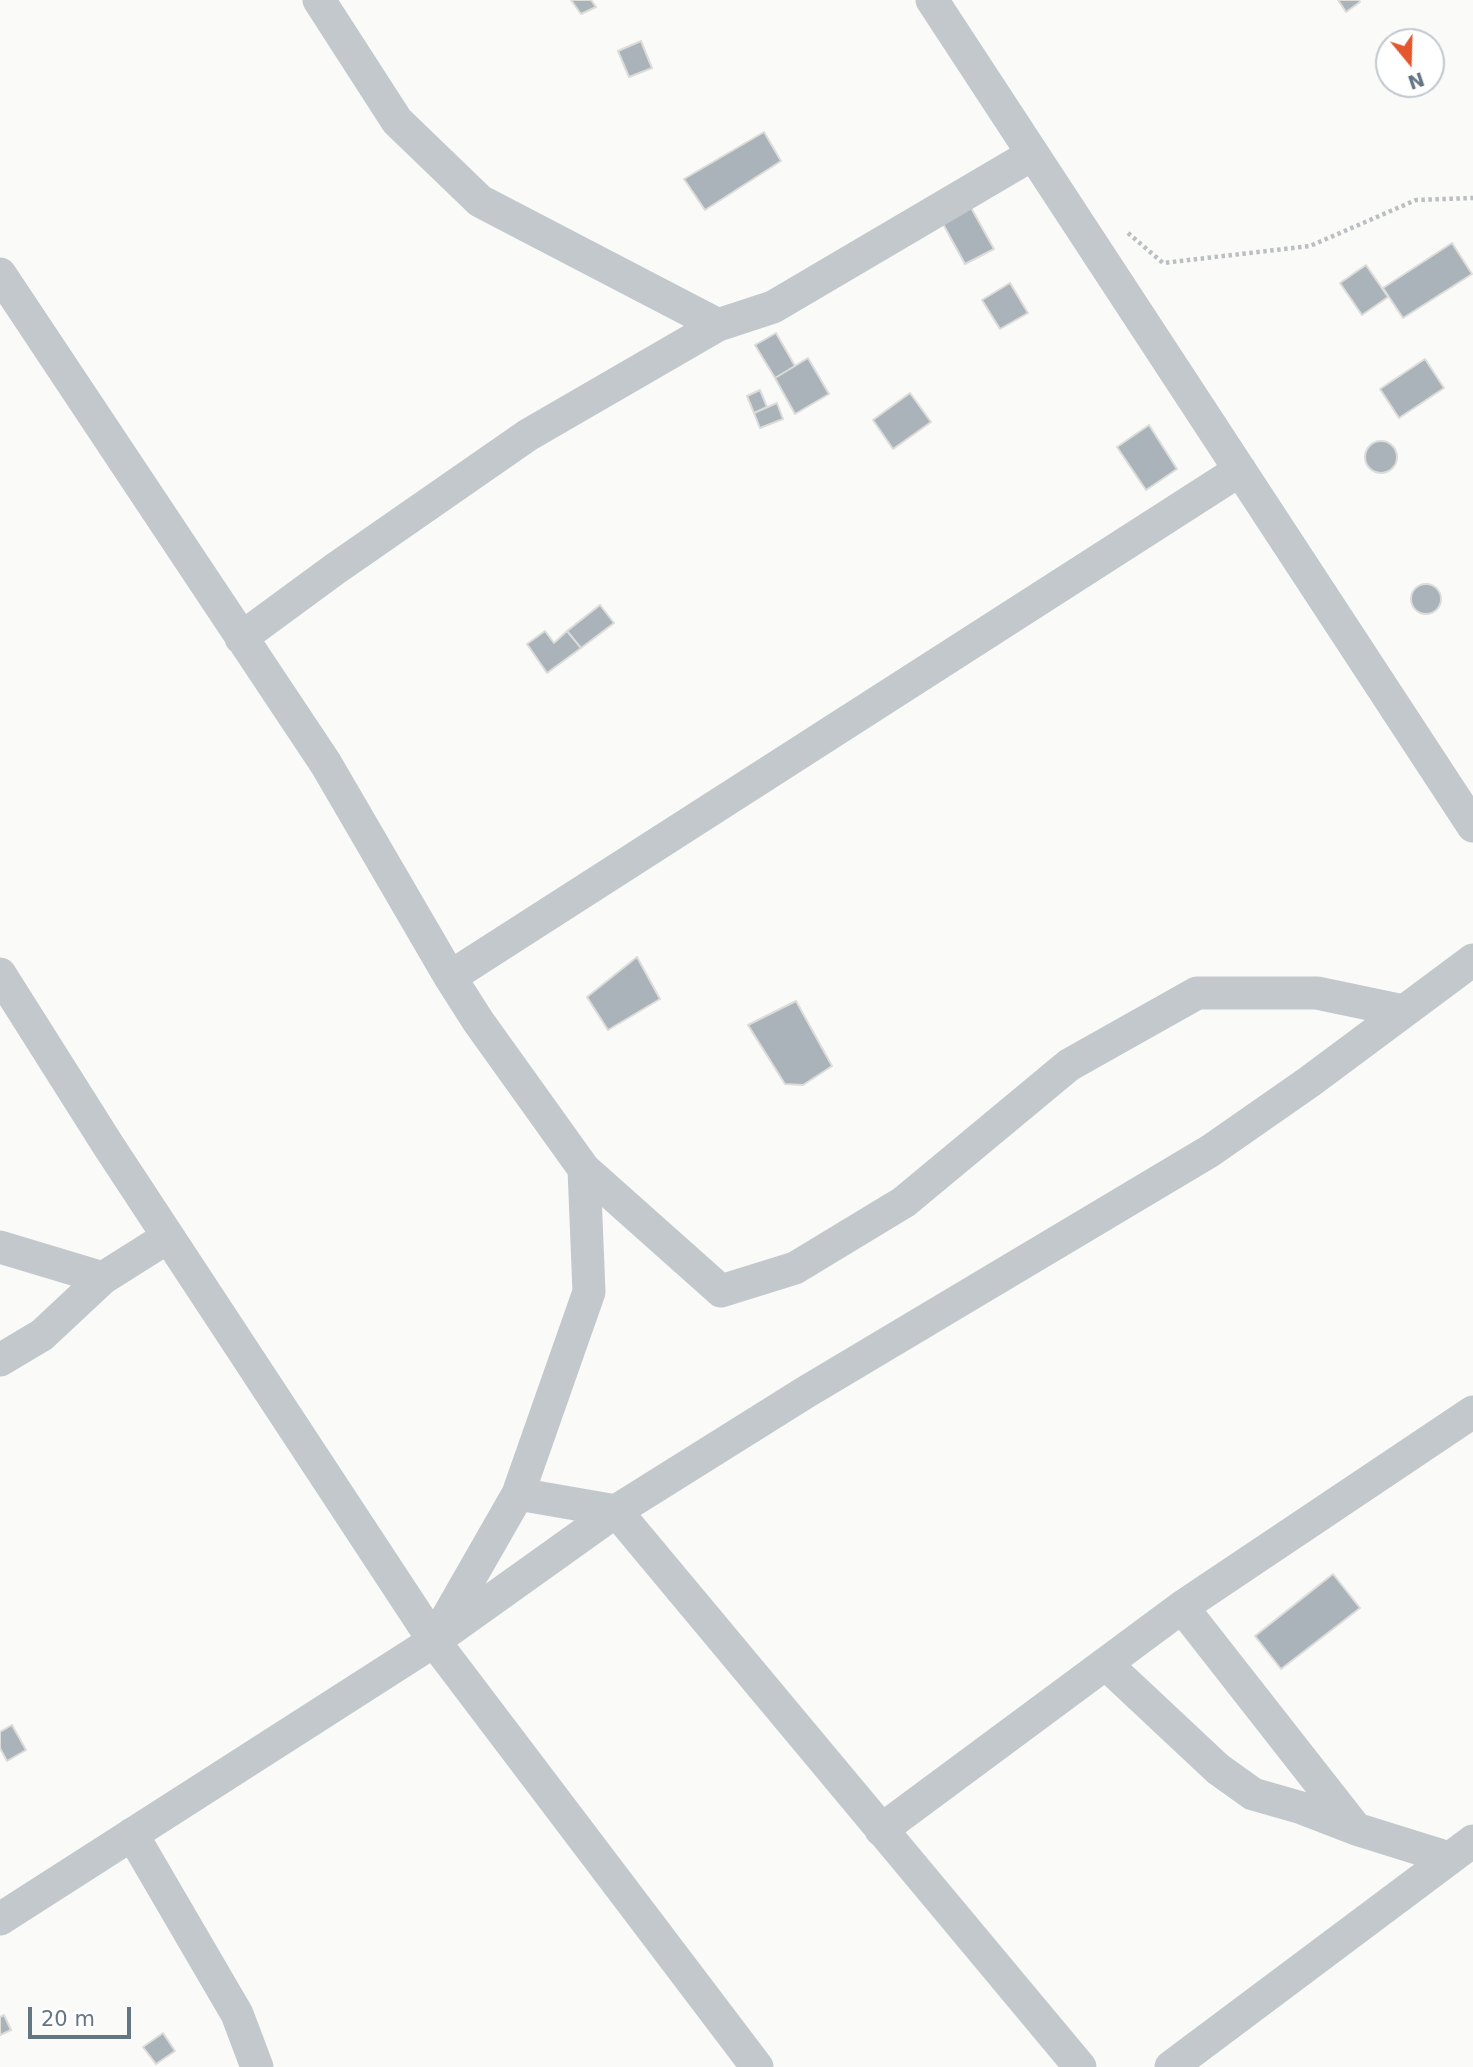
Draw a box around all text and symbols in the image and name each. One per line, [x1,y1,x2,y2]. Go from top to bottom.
north arrow [1375,28,1445,98]
text: N [1405,68,1427,94]
scale bar [32,1994,135,2038]
text: 20 m [41,2007,95,2031]

